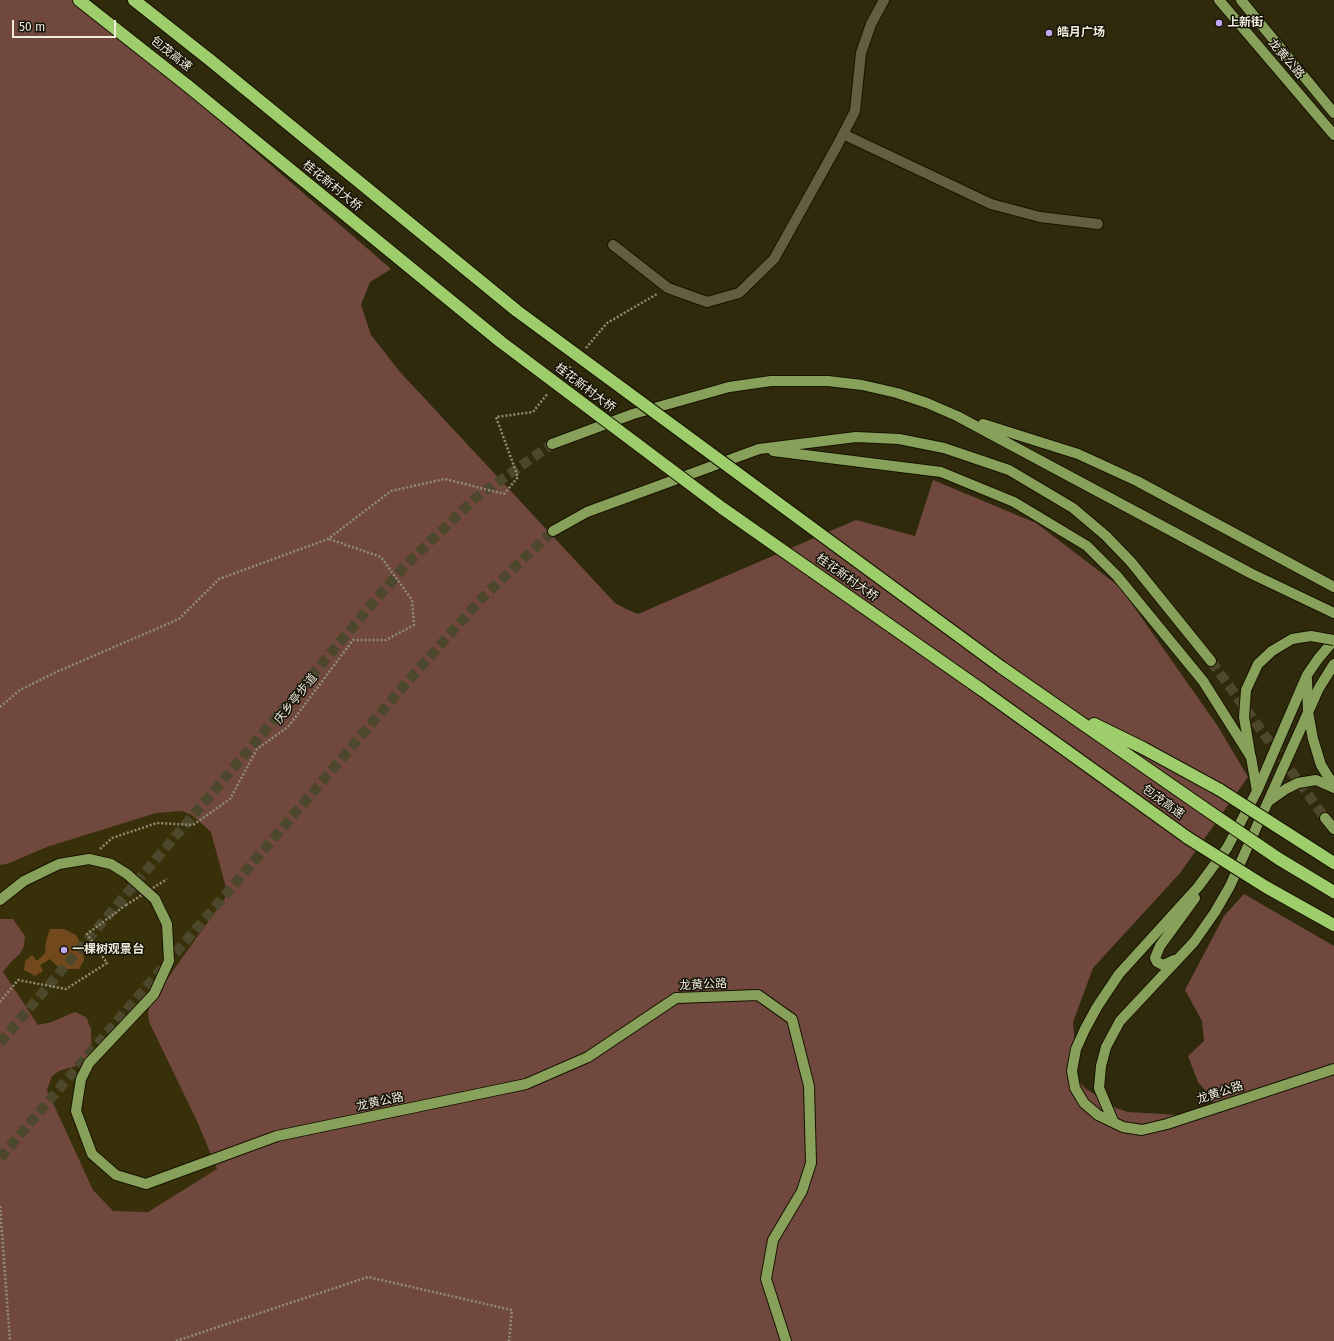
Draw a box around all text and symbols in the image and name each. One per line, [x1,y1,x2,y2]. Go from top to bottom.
scale bar [14,12,118,38]
place label: 上新街 [1227,16,1263,30]
marker: 上新街 [1214,18,1224,28]
text: 50 m [19,20,45,34]
place label: 皓月广场 [1057,26,1105,40]
marker: 皓月广场 [1044,28,1054,38]
street label: 包茂高速 [148,34,194,74]
street label: 龙黄公路 [1265,36,1307,82]
street label: 桂花新村大桥 [299,158,365,214]
street label: 桂花新村大桥 [552,361,618,415]
street label: 桂花新村大桥 [813,551,881,605]
street label: 庆乡亭步道 [272,671,320,727]
street label: 包茂高速 [1139,782,1187,822]
place label: 一棵树观景台 [72,943,144,957]
marker: 一棵树观景台 [59,945,69,955]
street label: 龙黄公路 [679,977,727,993]
street label: 龙黄公路 [1195,1079,1245,1107]
street label: 龙黄公路 [355,1090,405,1114]

